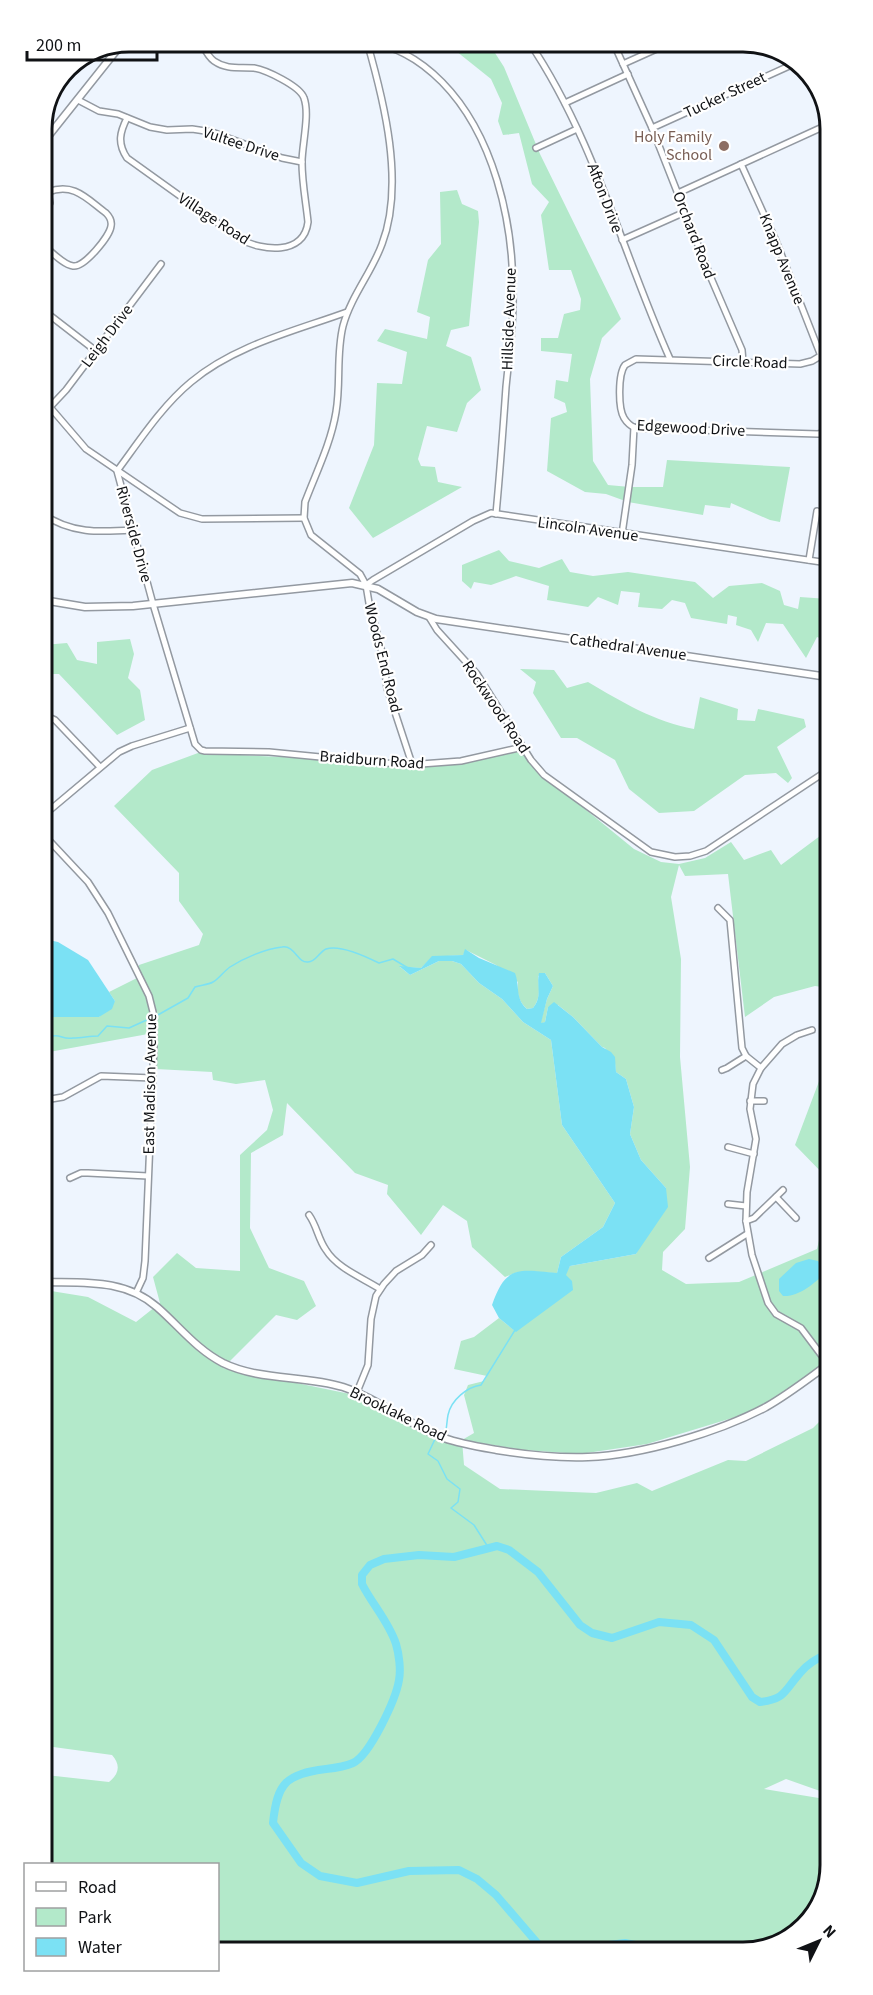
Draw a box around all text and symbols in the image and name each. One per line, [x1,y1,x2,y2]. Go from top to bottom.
scale bar [27,24,158,62]
text: 200 m [36,33,81,58]
street label: Tucker Street [680,66,770,124]
street label: Vultee Drive [200,121,282,167]
place label: Holy Family School [634,126,713,166]
marker: Holy Family School [717,139,731,153]
street label: Afton Drive [582,160,628,236]
street label: Village Road [174,188,254,250]
street label: Orchard Road [667,188,721,282]
street label: Knapp Avenue [754,210,810,308]
street label: Hillside Avenue [496,267,522,371]
street label: Leigh Drive [76,300,138,372]
street label: Circle Road [712,350,788,374]
street label: Edgewood Drive [636,414,746,442]
street label: Riverside Drive [111,483,157,585]
street label: Lincoln Avenue [536,511,640,547]
street label: Woods End Road [359,601,407,715]
street label: Cathedral Avenue [568,628,688,666]
street label: Rockwood Road [457,656,535,758]
street label: Braidburn Road [319,745,425,775]
street label: East Madison Avenue [138,1013,162,1155]
street label: Brooklake Road [346,1381,450,1447]
legend [24,1863,219,1971]
text: Road [78,1875,117,1900]
text: Park [78,1905,112,1930]
north arrow [789,1911,849,1971]
text: N [818,1920,841,1943]
text: Water [78,1935,122,1960]

